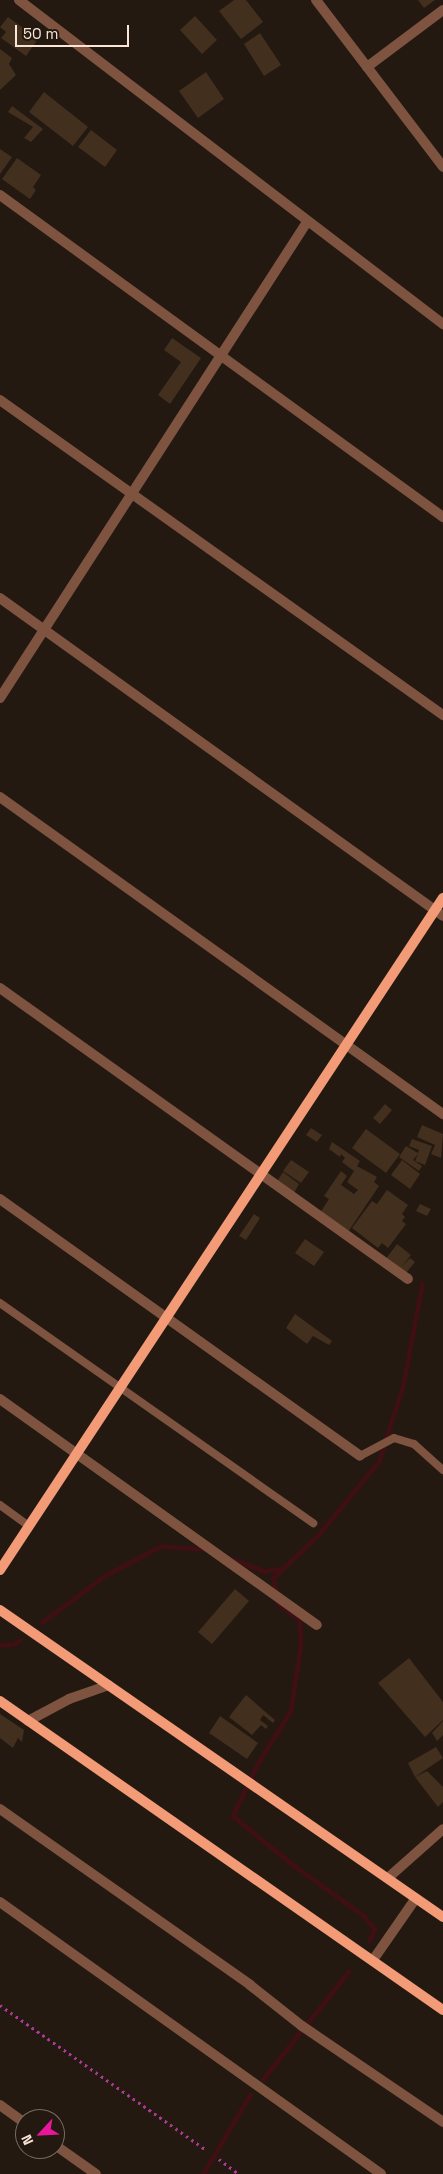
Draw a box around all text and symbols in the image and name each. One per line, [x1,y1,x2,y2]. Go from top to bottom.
scale bar [18,15,131,47]
text: 50 m [23,24,58,43]
north arrow [15,2109,65,2159]
text: N [17,2132,37,2148]

